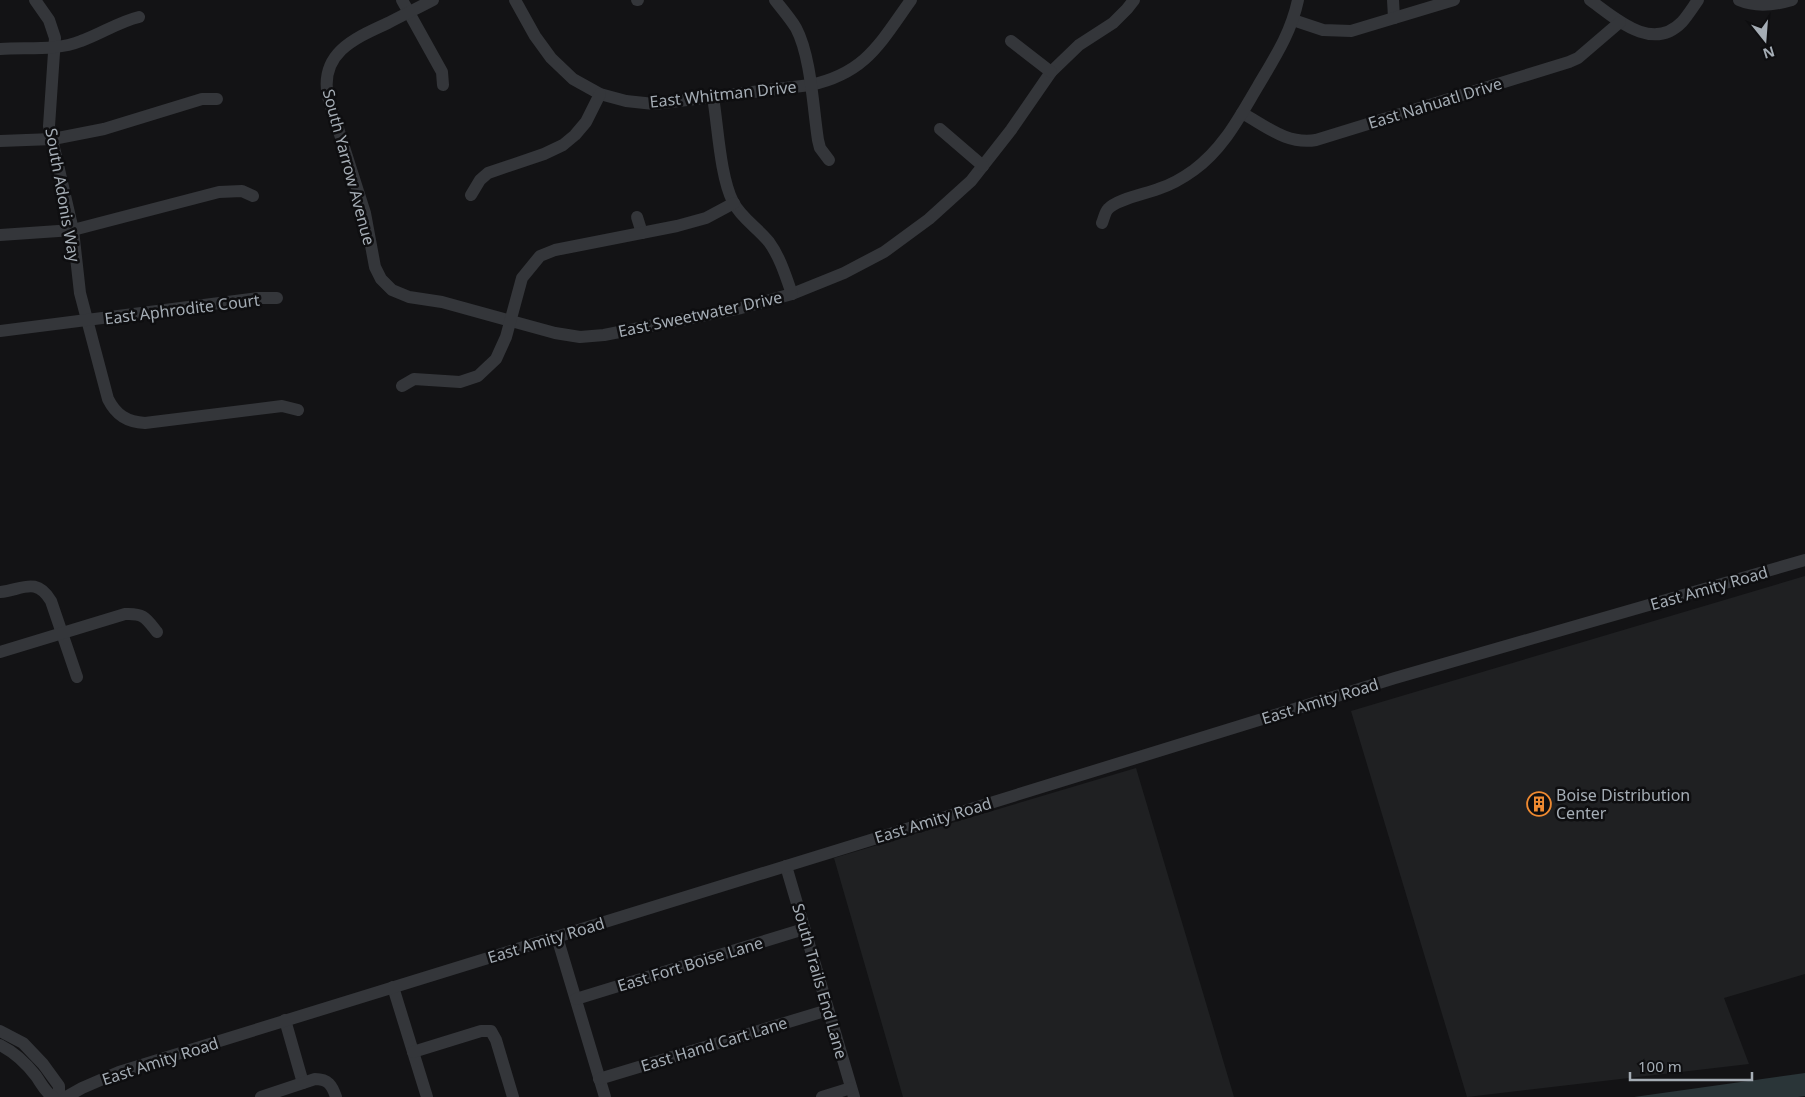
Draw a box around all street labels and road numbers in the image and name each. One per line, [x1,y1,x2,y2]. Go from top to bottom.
street label: East Nahuatl Drive [1365,72,1505,134]
street label: East Whitman Drive [648,75,798,113]
street label: South Yarrow Avenue [318,87,380,247]
street label: South Adonis Way [40,126,86,264]
street label: East Sweetwater Drive [616,286,784,342]
street label: East Aphrodite Court [103,289,261,329]
street label: East Amity Road [1648,561,1770,615]
street label: East Amity Road [1259,673,1381,729]
street label: East Amity Road [872,792,994,848]
street label: South Trails End Lane [787,901,853,1061]
street label: East Amity Road [485,912,607,968]
street label: East Fort Boise Lane [614,931,766,997]
street label: East Hand Cart Lane [638,1011,790,1077]
street label: East Amity Road [99,1032,221,1090]

